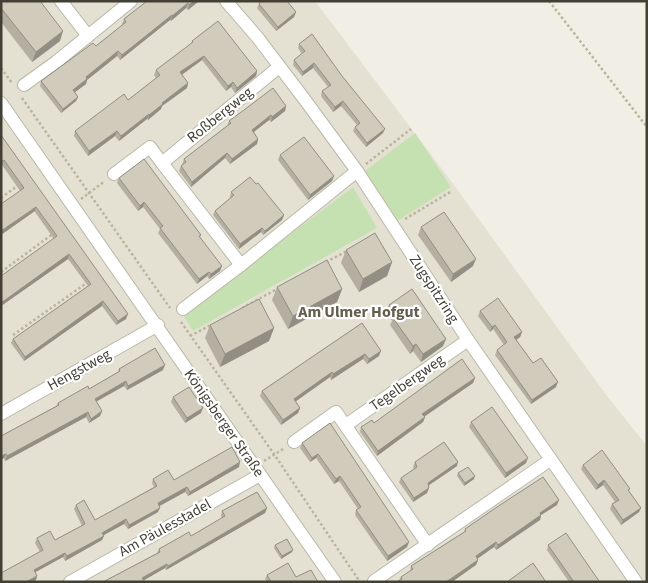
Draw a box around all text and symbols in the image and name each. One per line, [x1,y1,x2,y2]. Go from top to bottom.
street label: Roßbergweg [183,82,258,148]
street label: Zugspitzring [404,251,464,328]
district label: Am Ulmer Hofgut [297,301,420,323]
street label: Hengstweg [43,344,115,396]
street label: Tegelbergweg [365,349,449,417]
street label: Königsberger Straße [179,365,269,481]
street label: Am Päulesstadel [115,494,215,562]

